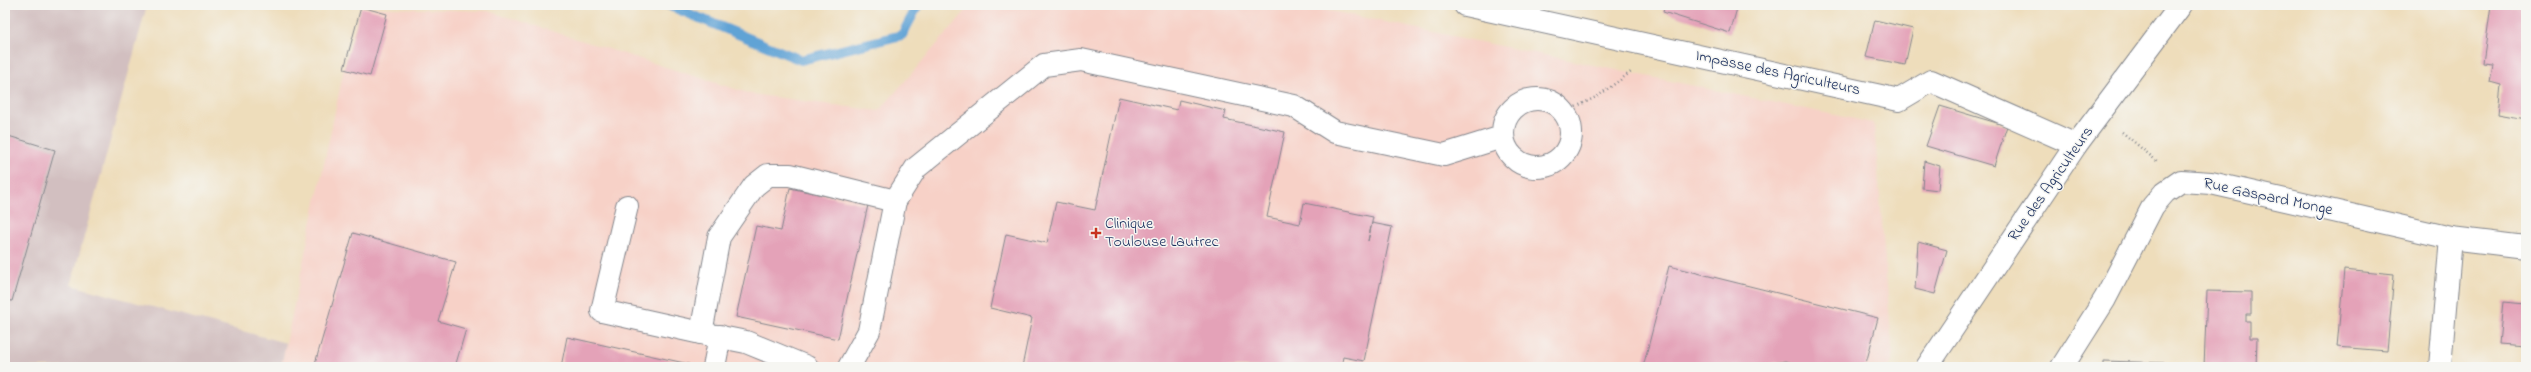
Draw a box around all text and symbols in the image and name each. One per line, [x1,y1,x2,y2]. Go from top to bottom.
street label: Impasse des Agriculteurs [1693,44,1863,102]
street label: Rue des Agriculteurs [2002,121,2100,247]
street label: Rue Gaspard Monge [2201,172,2336,223]
place label: Clinique Toulouse Lautrec [1105,212,1220,254]
marker: Clinique Toulouse Lautrec [1090,227,1102,239]

